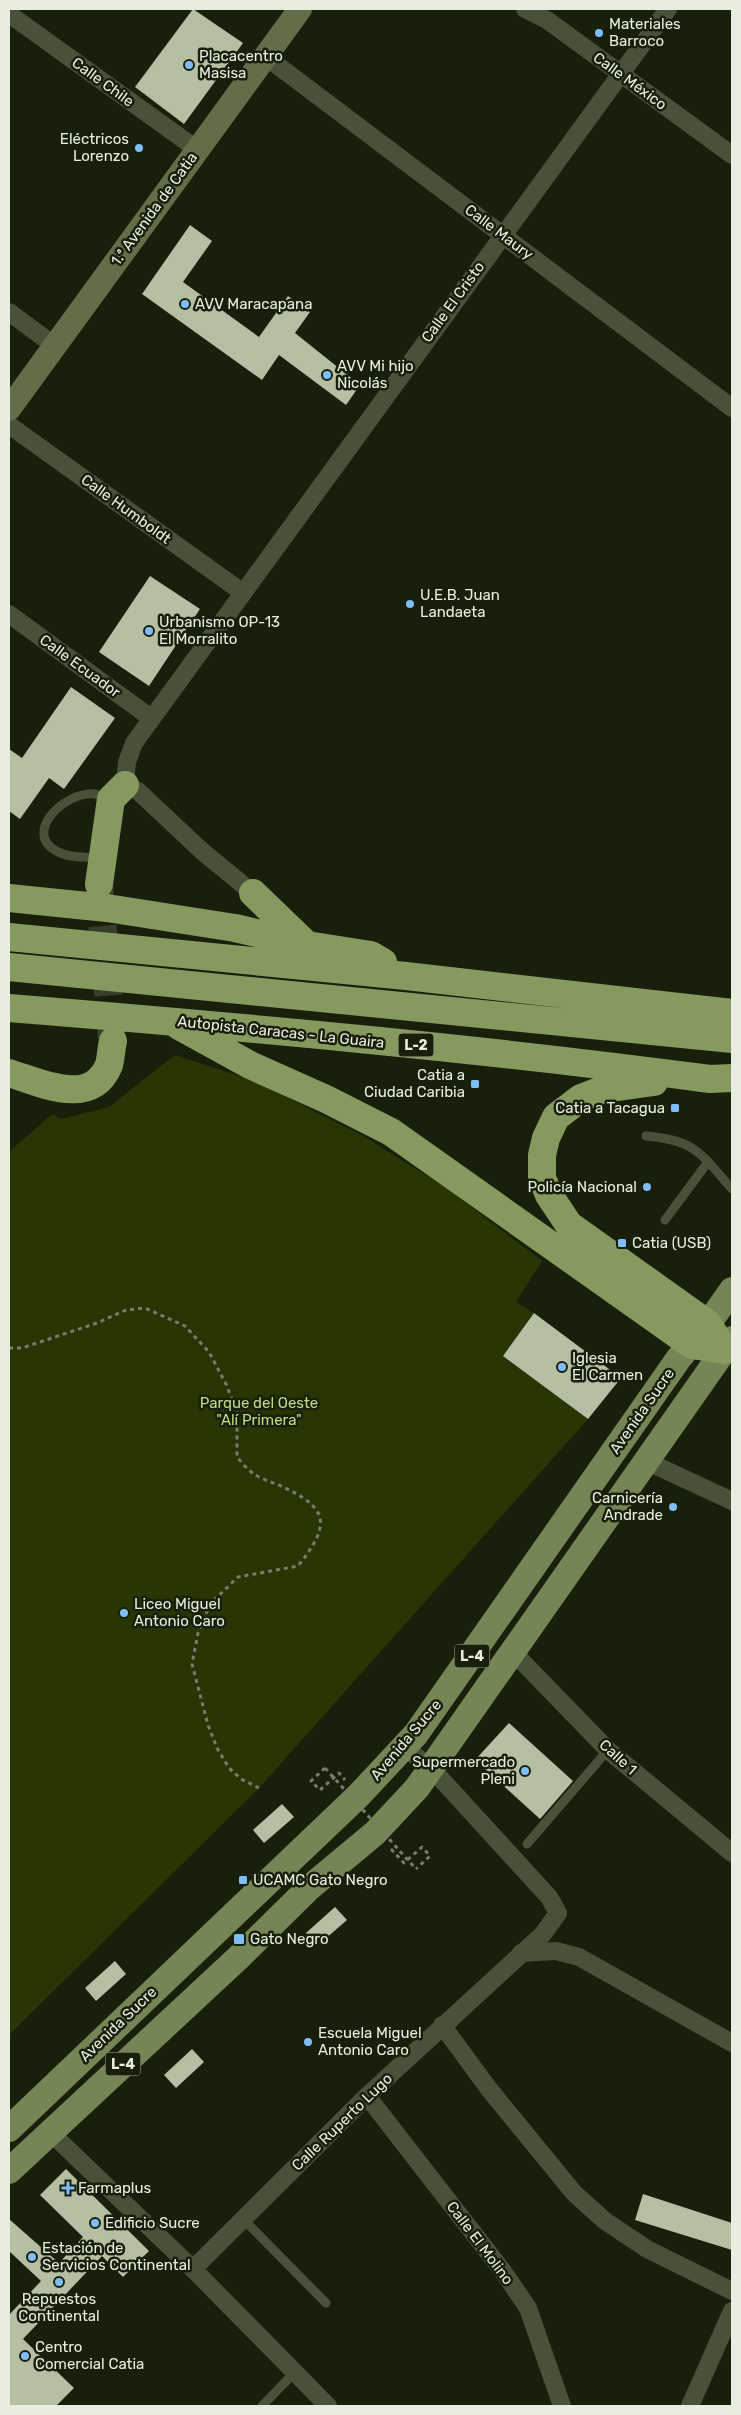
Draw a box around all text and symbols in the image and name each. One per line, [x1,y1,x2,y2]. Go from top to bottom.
place label: Materiales Barroco [609,15,681,50]
marker: Materiales Barroco [593,27,605,39]
place label: Placacentro Masisa [199,47,283,82]
street label: Calle México [590,48,670,114]
street label: Calle Chile [68,53,138,111]
marker: Placacentro Masisa [183,59,195,71]
place label: Eléctricos Lorenzo [60,130,129,165]
marker: Eléctricos Lorenzo [133,142,145,154]
street label: 1.ª Avenida de Catia [107,149,201,269]
street label: Calle Maury [461,200,537,264]
street label: Calle El Cristo [418,258,488,346]
place label: AVV Maracapana [195,295,312,313]
marker: AVV Maracapana [179,298,191,310]
place label: AVV Mi hijo Nicolás [337,357,414,392]
marker: AVV Mi hijo Nicolás [321,369,333,381]
street label: Calle Humboldt [78,470,175,548]
place label: U.E.B. Juan Landaeta [420,586,500,621]
marker: U.E.B. Juan Landaeta [404,598,416,610]
place label: Urbanismo OP-13 El Morralito [159,613,280,648]
marker: Urbanismo OP-13 El Morralito [143,625,155,637]
street label: Calle Ecuador [36,631,124,702]
street label: Autopista Caracas - La Guaira [177,1012,385,1052]
road number: L-2 [398,1034,434,1056]
place label: Catia a Ciudad Caribia [364,1066,465,1101]
marker: Catia a Ciudad Caribia [469,1078,481,1090]
place label: Catia a Tacagua [555,1099,665,1117]
marker: Catia a Tacagua [669,1102,681,1114]
place label: Policía Nacional [527,1178,637,1196]
marker: Policía Nacional [641,1181,653,1193]
place label: Catia (USB) [632,1234,711,1252]
marker: Catia (USB) [616,1237,628,1249]
place label: Iglesia El Carmen [572,1349,643,1384]
marker: Iglesia El Carmen [556,1361,568,1373]
street label: Avenida Sucre [606,1365,678,1457]
park label: Parque del Oeste "Alí Primera" [200,1394,318,1429]
place label: Carnicería Andrade [592,1489,663,1524]
marker: Carnicería Andrade [667,1501,679,1513]
place label: Liceo Miguel Antonio Caro [134,1595,225,1630]
marker: Liceo Miguel Antonio Caro [118,1607,130,1619]
road number: L-4 [454,1644,490,1668]
street label: Avenida Sucre [367,1696,445,1784]
street label: Calle 1 [596,1736,640,1778]
place label: Supermercado Pleni [412,1753,515,1788]
marker: Supermercado Pleni [519,1765,531,1777]
place label: UCAMC Gato Negro [253,1871,388,1889]
marker: UCAMC Gato Negro [237,1874,249,1886]
place label: Gato Negro [250,1930,329,1948]
marker: Gato Negro [232,1932,246,1946]
street label: Avenida Sucre [76,1983,160,2065]
place label: Escuela Miguel Antonio Caro [318,2024,422,2059]
marker: Escuela Miguel Antonio Caro [302,2036,314,2048]
road number: L-4 [106,2052,140,2076]
street label: Calle Ruperto Lugo [288,2070,396,2174]
place label: Farmaplus [78,2179,152,2197]
marker: Farmaplus [62,2182,74,2194]
street label: Calle El Molino [443,2198,517,2288]
place label: Edificio Sucre [105,2214,200,2232]
marker: Edificio Sucre [89,2217,101,2229]
place label: Estación de Servicios Continental [42,2239,191,2274]
marker: Estación de Servicios Continental [26,2251,38,2263]
marker: Repuestos Continental [53,2276,65,2288]
place label: Repuestos Continental [18,2290,100,2325]
place label: Centro Comercial Catia [35,2338,144,2373]
marker: Centro Comercial Catia [19,2350,31,2362]

